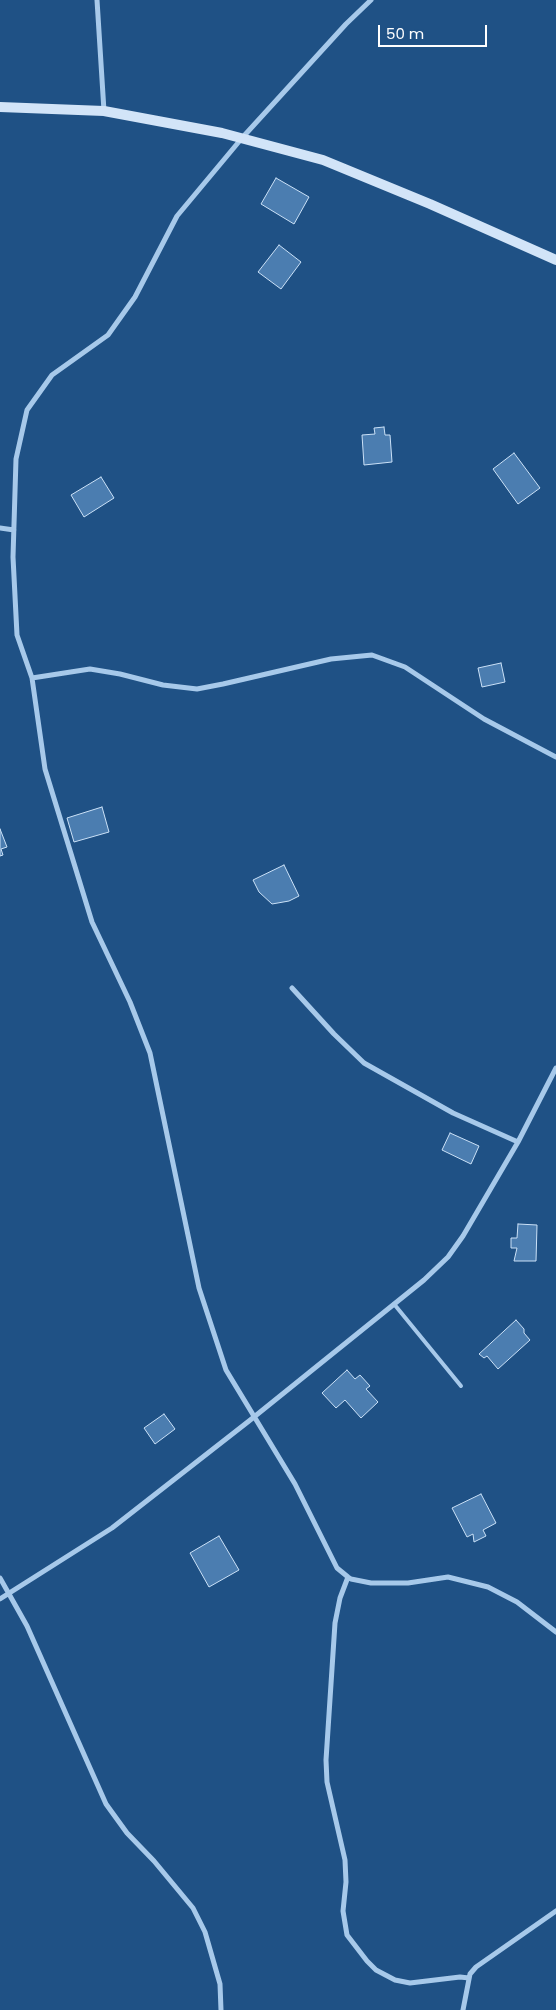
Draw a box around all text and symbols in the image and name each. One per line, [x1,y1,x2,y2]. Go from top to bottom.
scale bar [381,15,490,47]
text: 50 m [386,23,424,44]

